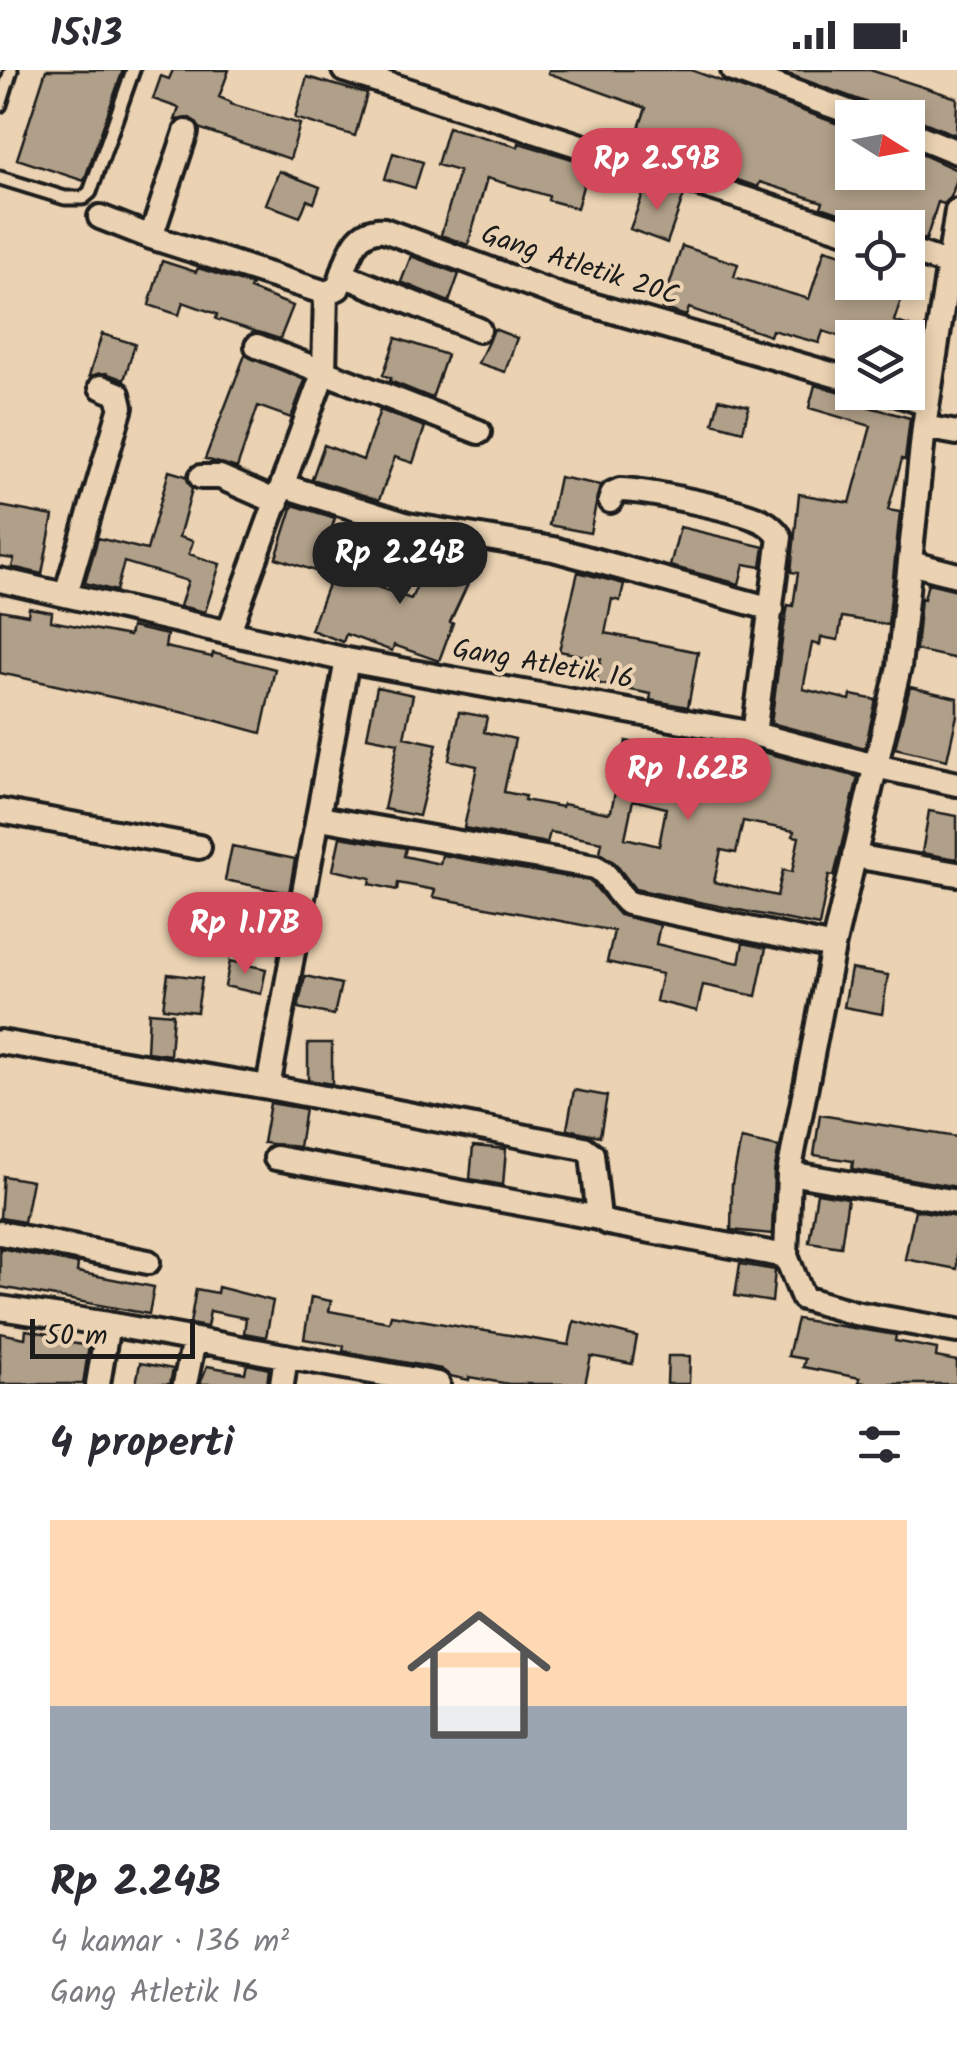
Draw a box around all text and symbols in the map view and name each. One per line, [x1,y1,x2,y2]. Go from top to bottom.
text: 15:13 [50,5,122,65]
north arrow [835,100,925,190]
map controls [835,100,925,410]
pin: Rp 2.59B [554,128,760,213]
text: Rp 2.59B [593,135,721,186]
button: locate [835,210,925,300]
street label: Gang Atletik 20C [475,213,685,319]
button: layers [835,320,925,410]
pin: Rp 2.24B [297,522,503,607]
text: Rp 2.24B [334,529,466,580]
street label: Gang Atletik 16 [449,627,637,703]
pin: Rp 1.62B [585,738,791,823]
text: Rp 1.62B [627,745,749,796]
pin: Rp 1.17B [142,892,348,977]
text: Rp 1.17B [190,899,300,950]
scale bar [30,1314,195,1358]
text: 50 m [45,1314,108,1359]
text: 4 properti [50,1411,234,1478]
icon: filters [852,1417,907,1472]
icon: home [389,1585,569,1765]
text: Rp 2.24B [50,1850,222,1917]
text: 4 kamar · 136 m² [50,1917,289,1968]
text: Gang Atletik 16 [50,1968,259,2019]

